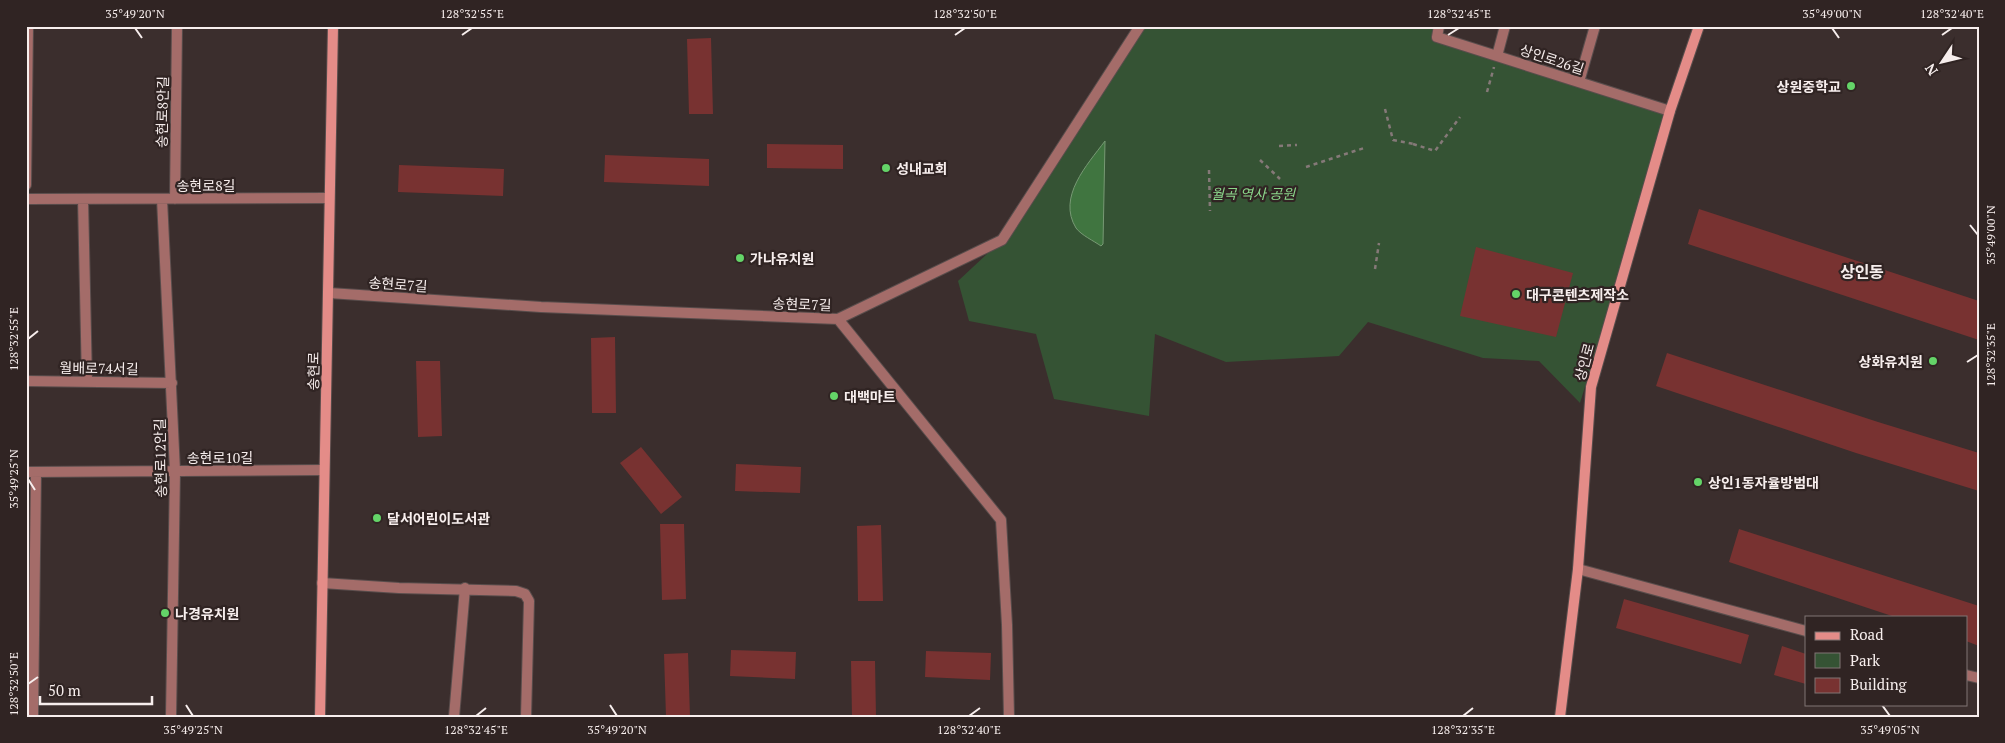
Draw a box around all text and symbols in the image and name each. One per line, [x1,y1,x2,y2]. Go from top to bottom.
text: 35°49'20"N [105,6,165,21]
text: 128°32'55"E [440,6,504,21]
text: 128°32'50"E [933,6,997,21]
text: 128°32'45"E [1427,6,1491,21]
text: 35°49'00"N [1802,6,1862,21]
text: 128°32'40"E [1920,6,1984,21]
north arrow [1918,38,1968,88]
street label: 상인로26길 [1517,40,1587,78]
text: N [1920,60,1942,80]
street label: 송현로8안길 [152,76,172,148]
place label: 상원중학교 [1777,77,1841,96]
marker: 상원중학교 [1845,80,1857,92]
place label: 성내교회 [896,159,948,178]
marker: 성내교회 [880,162,892,174]
street label: 송현로8길 [177,176,235,195]
park label: 월곡 역사 공원 [1211,184,1296,203]
text: 35°49'00"N [1983,205,1998,265]
place label: 가나유치원 [750,249,814,268]
marker: 가나유치원 [734,252,746,264]
district label: 상인동 [1840,261,1884,283]
street label: 송현로7길 [368,272,428,296]
place label: 대구콘텐츠제작소 [1526,285,1629,304]
marker: 대구콘텐츠제작소 [1510,288,1522,300]
street label: 송현로7길 [772,293,832,315]
text: 128°32'55"E [6,307,21,371]
text: 128°32'35"E [1983,323,1998,387]
street label: 상인로 [1570,341,1598,383]
street label: 송현로 [303,351,323,390]
place label: 상화유치원 [1859,352,1923,371]
marker: 상화유치원 [1927,355,1939,367]
street label: 월배로74서길 [59,358,139,378]
place label: 대백마트 [844,387,896,406]
marker: 대백마트 [828,390,840,402]
street label: 송현로12안길 [150,418,170,498]
street label: 송현로10길 [187,448,253,467]
text: 35°49'25"N [6,449,21,509]
place label: 상인1동자율방범대 [1708,473,1819,492]
marker: 상인1동자율방범대 [1692,476,1704,488]
place label: 달서어린이도서관 [387,509,490,528]
marker: 달서어린이도서관 [371,512,383,524]
place label: 나경유치원 [175,604,239,623]
marker: 나경유치원 [159,607,171,619]
legend [1805,616,1968,706]
text: Road [1850,624,1883,644]
text: Park [1850,650,1880,670]
text: 128°32'50"E [6,652,21,716]
scale bar [40,673,152,705]
text: Building [1850,674,1908,694]
text: 50 m [48,680,81,700]
text: 35°49'25"N [163,722,223,737]
text: 128°32'45"E [444,722,508,737]
text: 35°49'20"N [587,722,647,737]
text: 128°32'40"E [937,722,1001,737]
text: 128°32'35"E [1431,722,1495,737]
text: 35°49'05"N [1860,722,1920,737]

